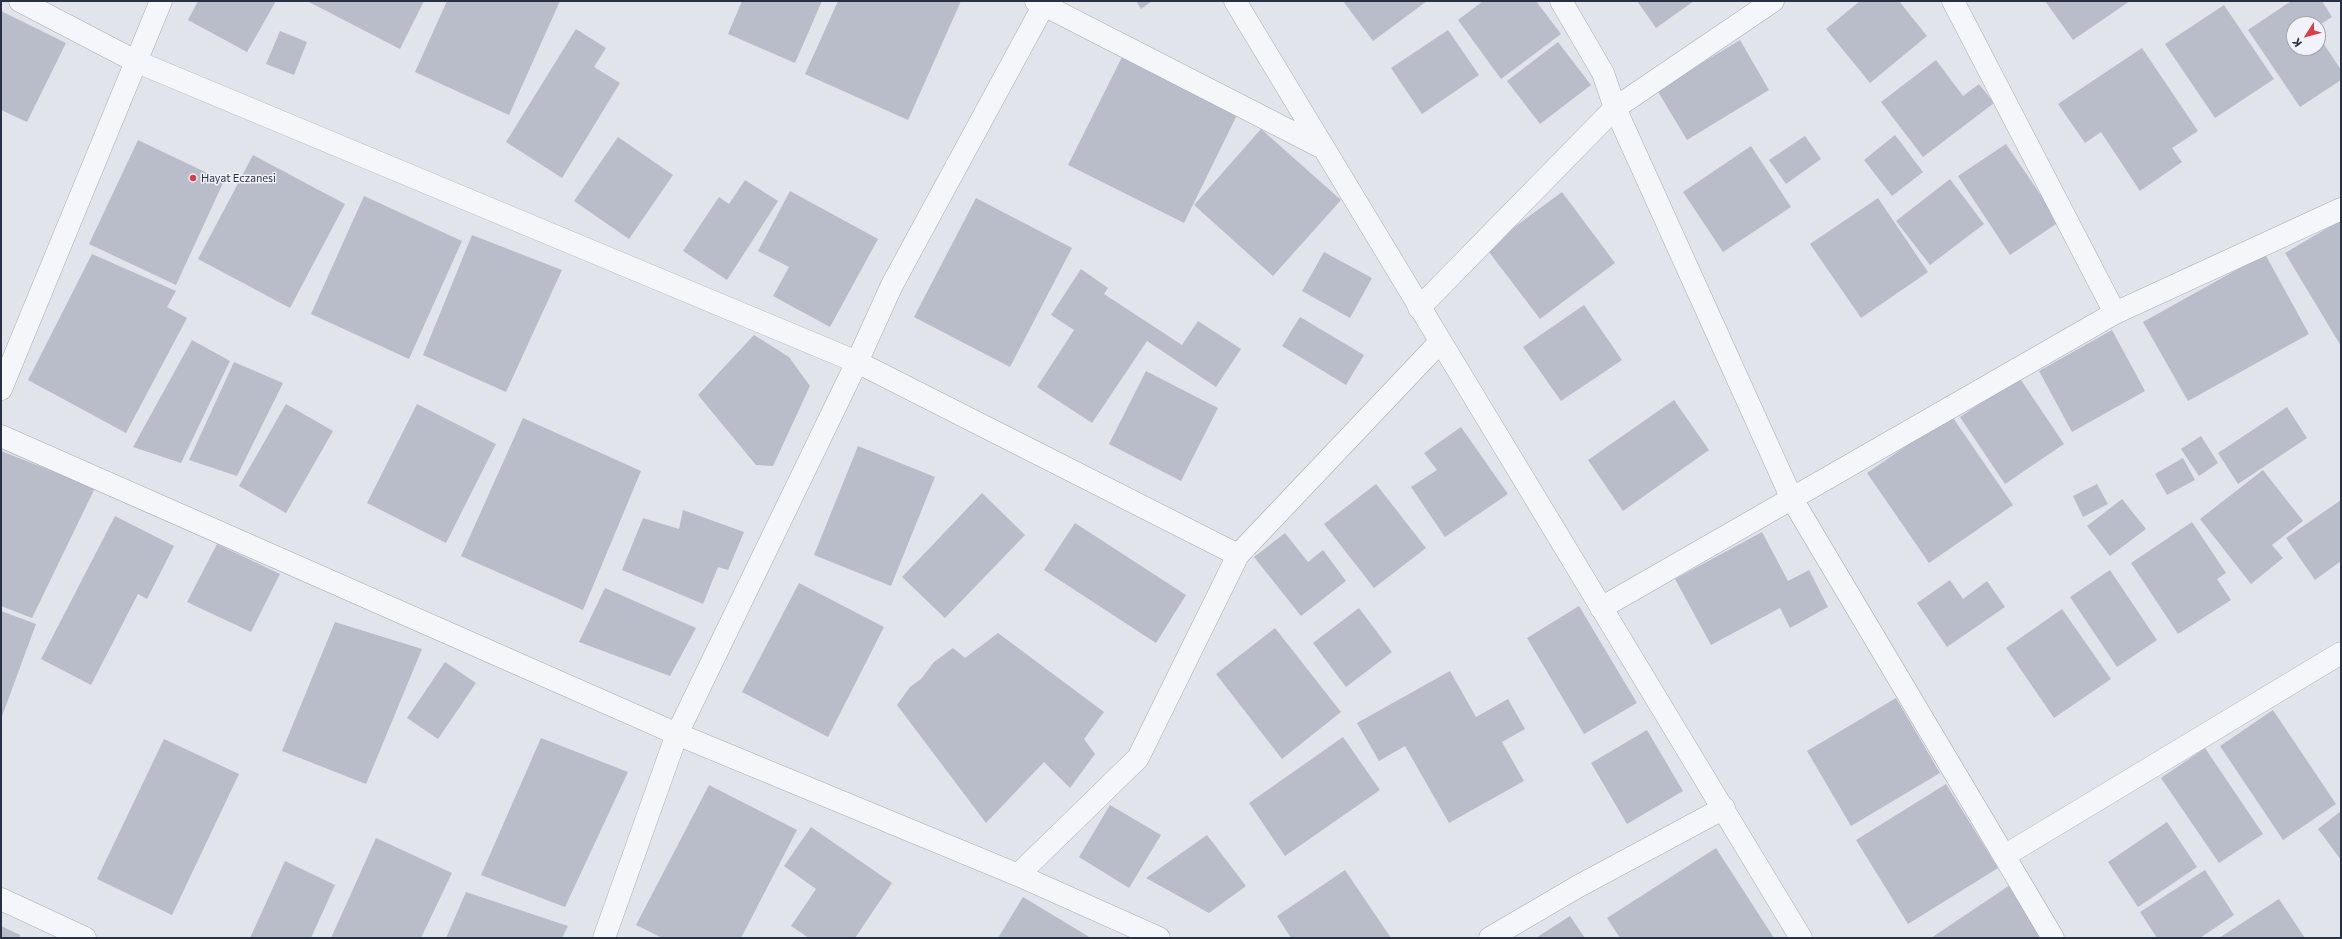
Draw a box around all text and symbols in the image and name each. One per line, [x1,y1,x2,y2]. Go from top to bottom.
north arrow [2286,16,2326,56]
text: K [2289,36,2304,50]
place label: Hayat Eczanesi [201,171,276,185]
marker: Hayat Eczanesi [188,173,198,183]

